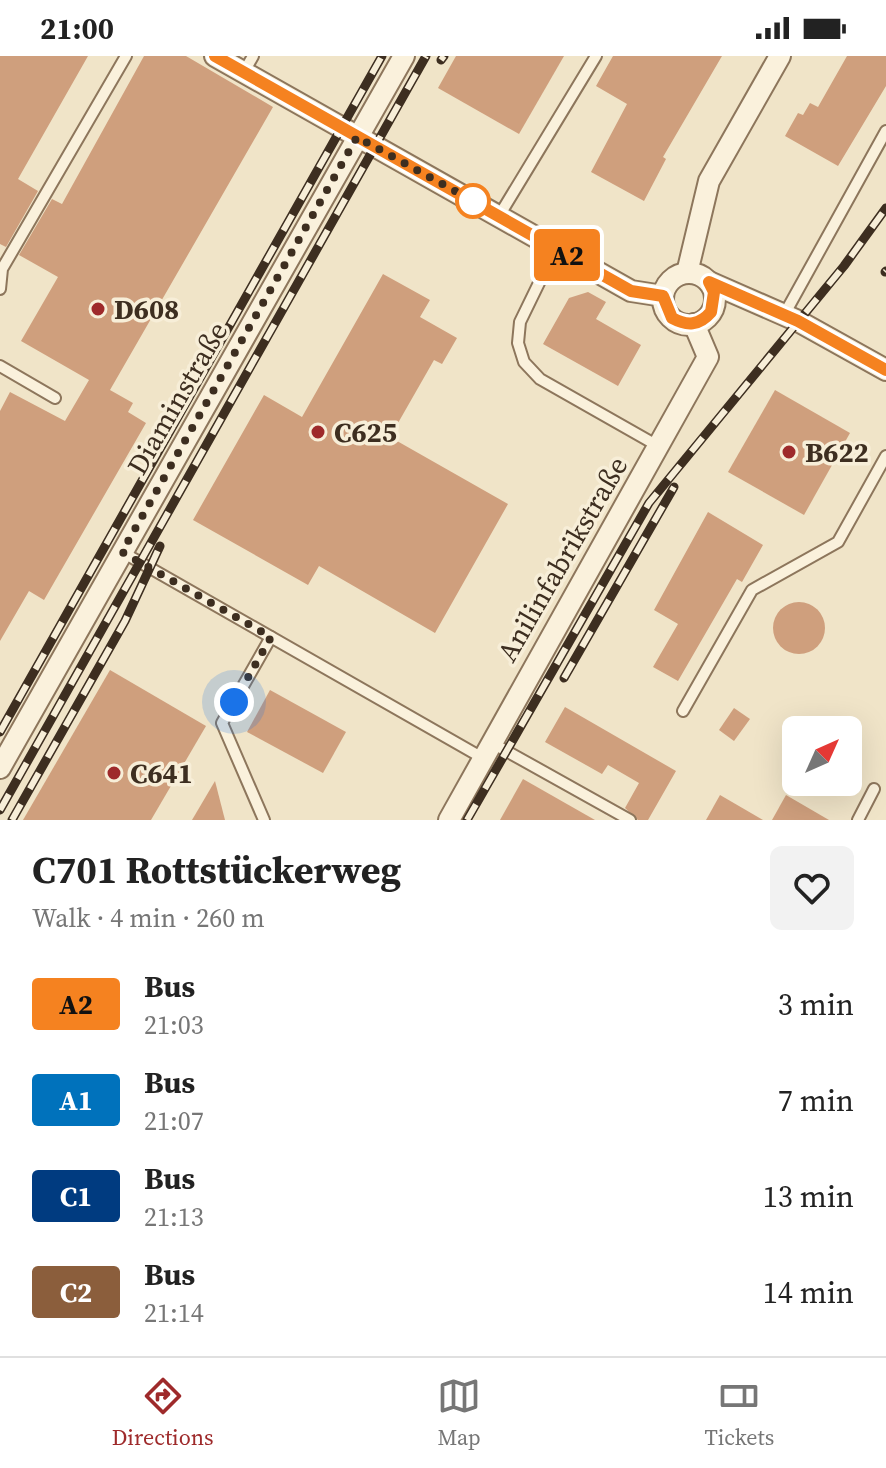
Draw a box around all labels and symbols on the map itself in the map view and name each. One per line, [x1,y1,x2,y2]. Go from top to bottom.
unlabelled marker [456,184,490,218]
line badge: A2 [531,229,603,281]
place label: D608 [114,290,179,328]
marker: D608 [89,300,107,318]
street label: Diaminstraße [118,315,236,481]
place label: C625 [334,413,397,451]
marker: C625 [309,423,327,441]
place label: B622 [805,433,869,471]
marker: B622 [780,443,798,461]
street label: Anilinfabrikstraße [488,449,636,669]
your location [214,682,254,722]
north arrow [782,716,862,796]
place label: C641 [130,754,193,792]
marker: C641 [105,764,123,782]

